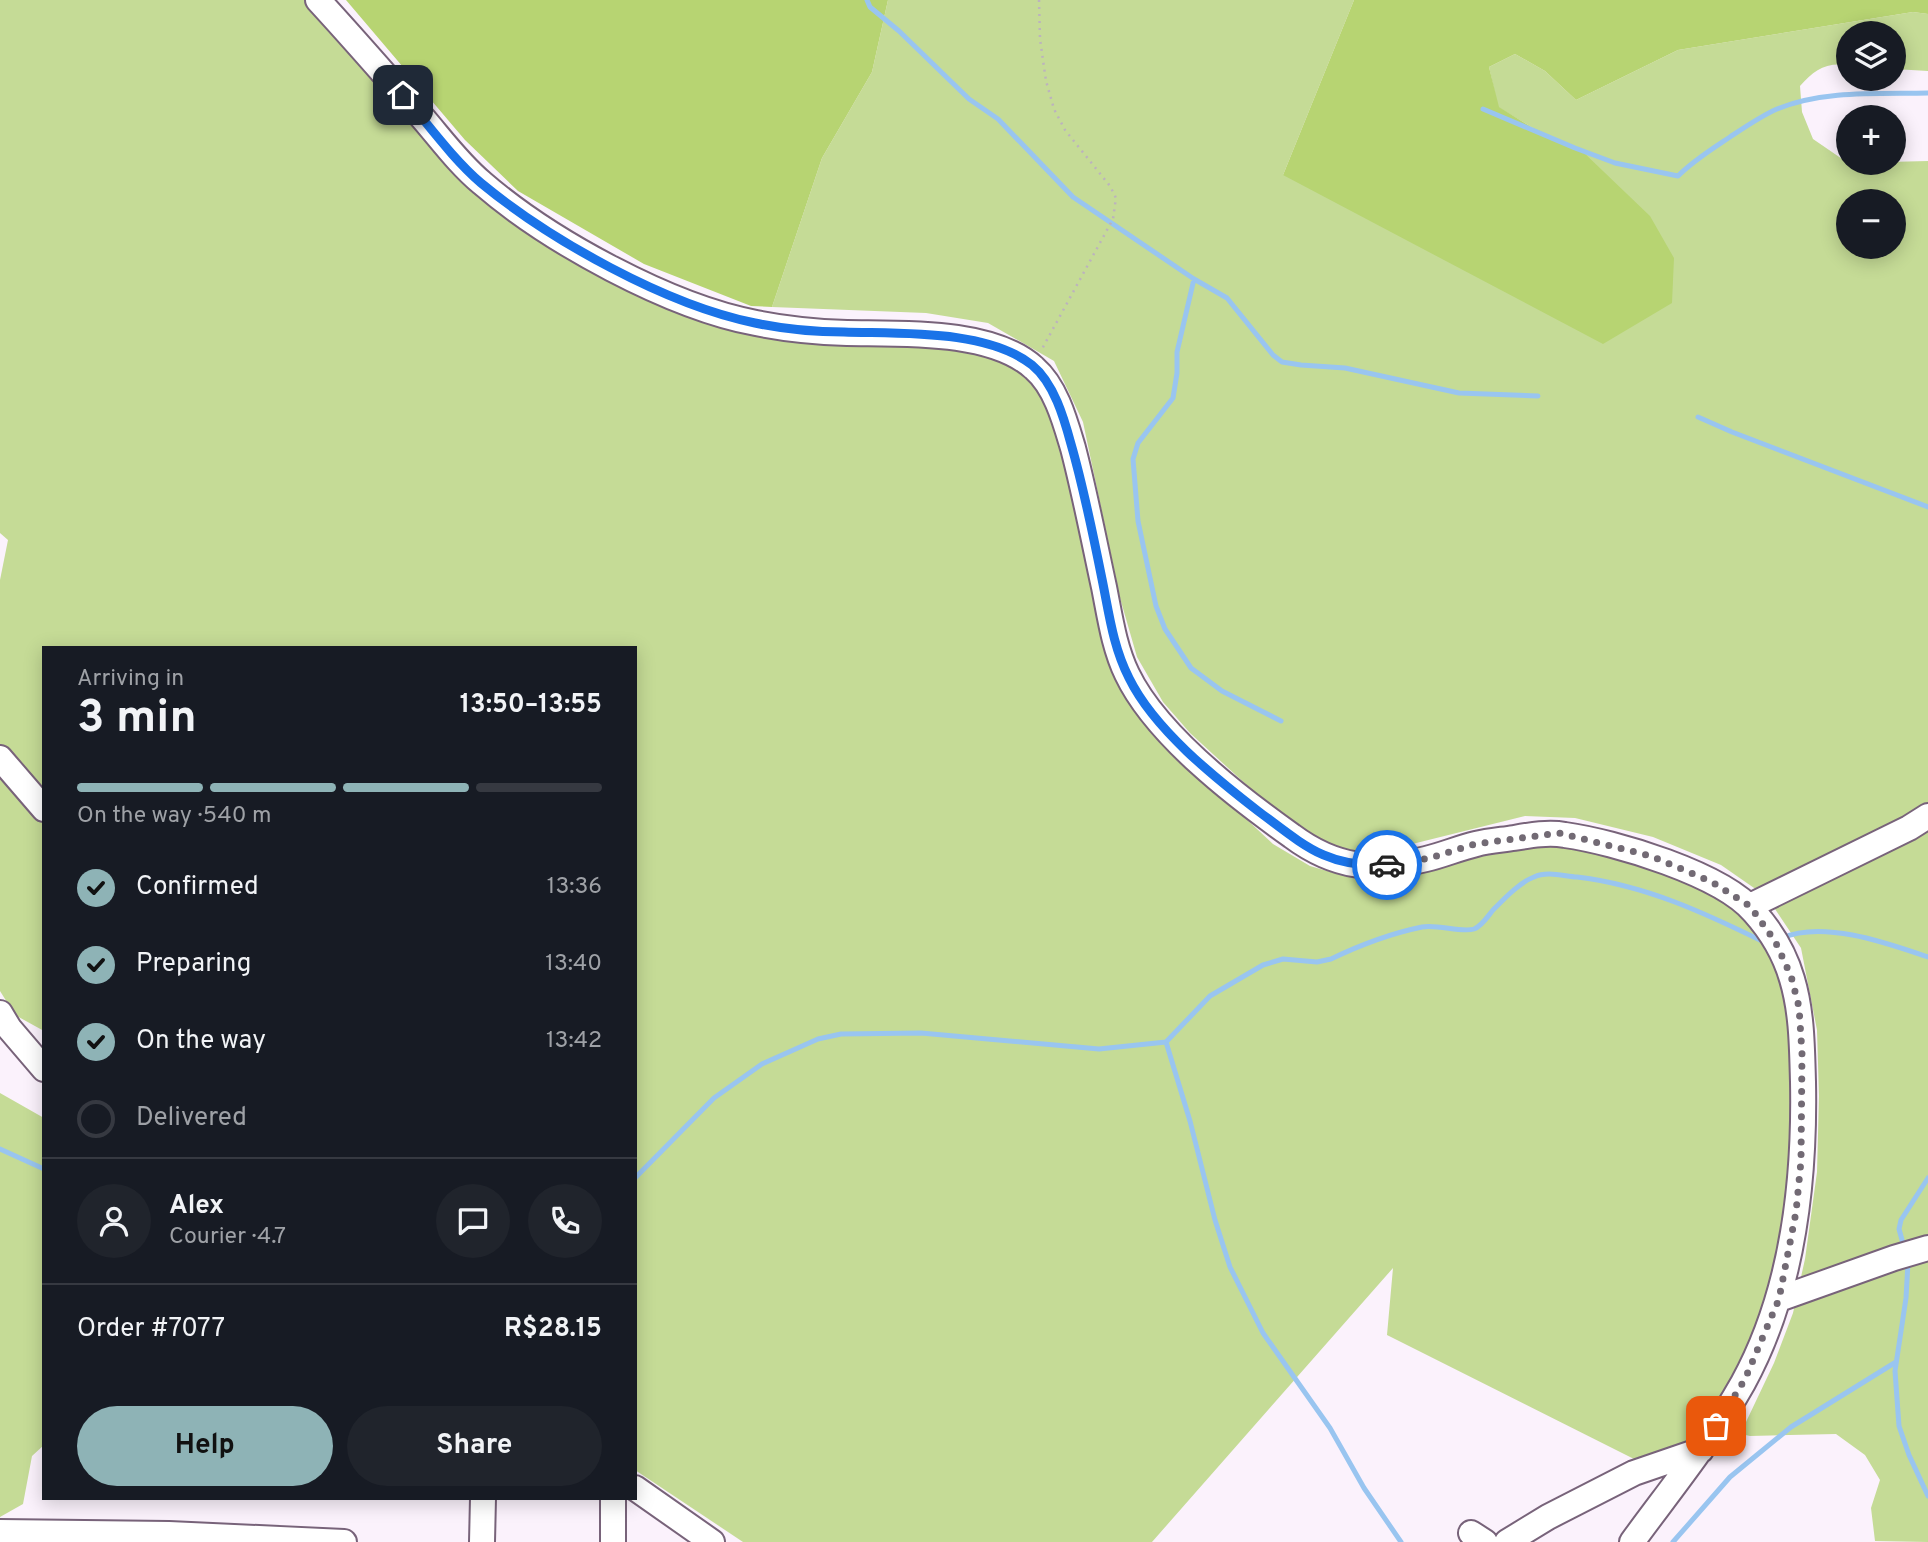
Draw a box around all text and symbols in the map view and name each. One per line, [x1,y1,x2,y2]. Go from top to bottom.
map controls [1836,21,1906,259]
button: layers [1836,21,1906,91]
pin [373,65,433,125]
icon: home [384,76,422,114]
button: + [1836,105,1906,175]
button: − [1836,189,1906,259]
text: Arriving in [77,665,184,694]
text: 13:50–13:55 [460,689,602,722]
text: 3 min [77,690,197,749]
text: On the way · 540 m [77,802,271,831]
courier [1352,830,1422,900]
icon: car [1368,846,1406,884]
icon: check [77,869,115,907]
text: Confirmed [136,871,259,904]
text: 13:36 [547,873,602,902]
icon: check [77,946,115,984]
text: Preparing [136,948,251,981]
text: 13:40 [545,950,602,979]
icon: check [77,1023,115,1061]
text: On the way [136,1025,266,1058]
text: 13:42 [546,1027,602,1056]
text: Delivered [136,1102,247,1135]
button: person [77,1184,151,1258]
button: chat [436,1184,510,1258]
button: phone [528,1184,602,1258]
text: Alex [169,1190,224,1223]
text: Courier · 4.7 [169,1223,286,1252]
text: Order #7077 [77,1313,225,1346]
text: R$28.15 [504,1313,602,1346]
pin [1686,1396,1746,1456]
button: Help [77,1406,333,1486]
button: Share [347,1406,602,1486]
icon: bag [1697,1407,1735,1445]

